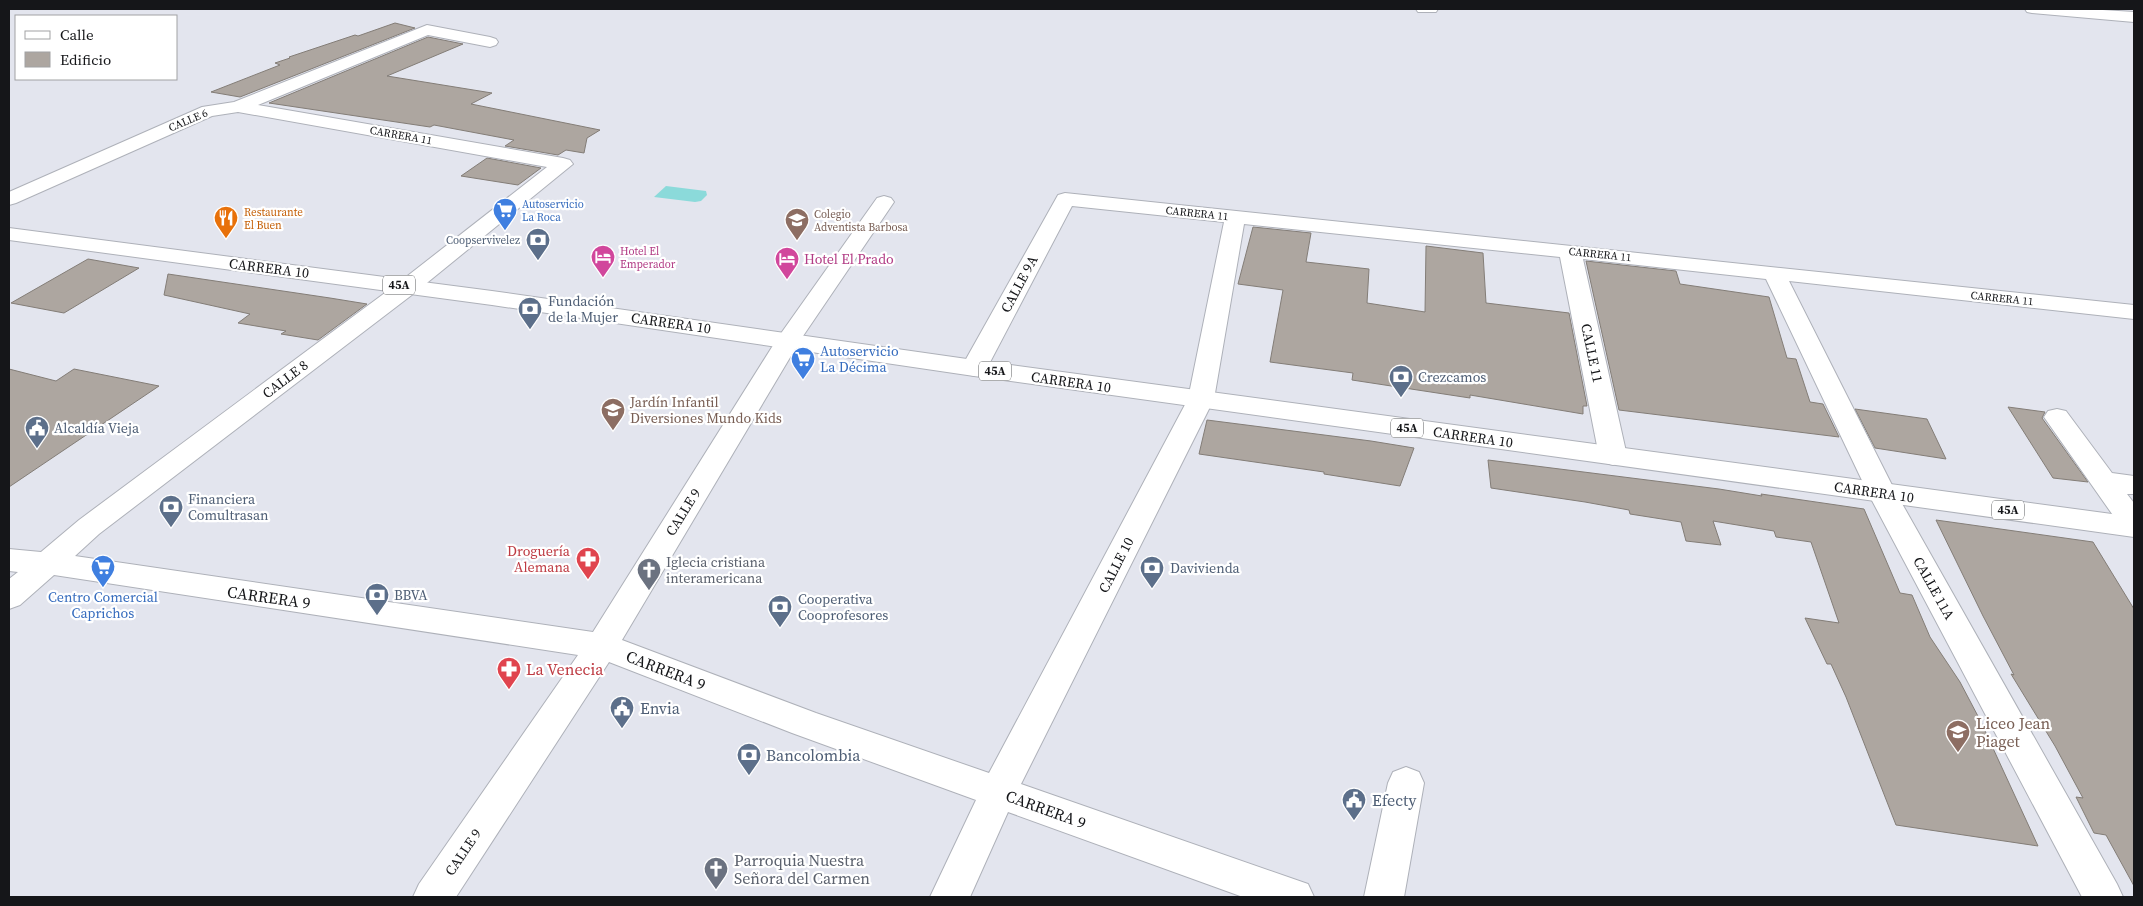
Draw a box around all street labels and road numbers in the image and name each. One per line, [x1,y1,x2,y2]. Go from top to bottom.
street label: CALLE 6 [166,105,211,135]
street label: CARRERA 11 [368,123,433,148]
street label: CARRERA 11 [1165,203,1229,224]
street label: CARRERA 11 [1568,244,1632,265]
street label: CALLE 9A [996,251,1043,316]
street label: CARRERA 10 [228,253,310,283]
road number: 45A [383,276,415,294]
street label: CARRERA 11 [1970,288,2034,309]
street label: CARRERA 10 [630,307,712,339]
street label: CALLE 11 [1576,322,1608,384]
street label: CALLE 8 [258,355,312,403]
road number: 45A [979,362,1011,381]
street label: CARRERA 10 [1030,366,1112,398]
road number: 45A [1391,418,1423,438]
street label: CARRERA 10 [1432,421,1514,453]
street label: CARRERA 10 [1833,476,1915,508]
street label: CALLE 9 [661,484,705,540]
road number: 45A [1992,500,2024,520]
street label: CALLE 10 [1094,534,1138,596]
street label: CALLE 11A [1908,553,1960,624]
street label: CARRERA 9 [226,580,312,614]
street label: CARRERA 9 [623,645,709,695]
street label: CARRERA 9 [1003,784,1089,834]
street label: CALLE 9 [440,824,486,880]

